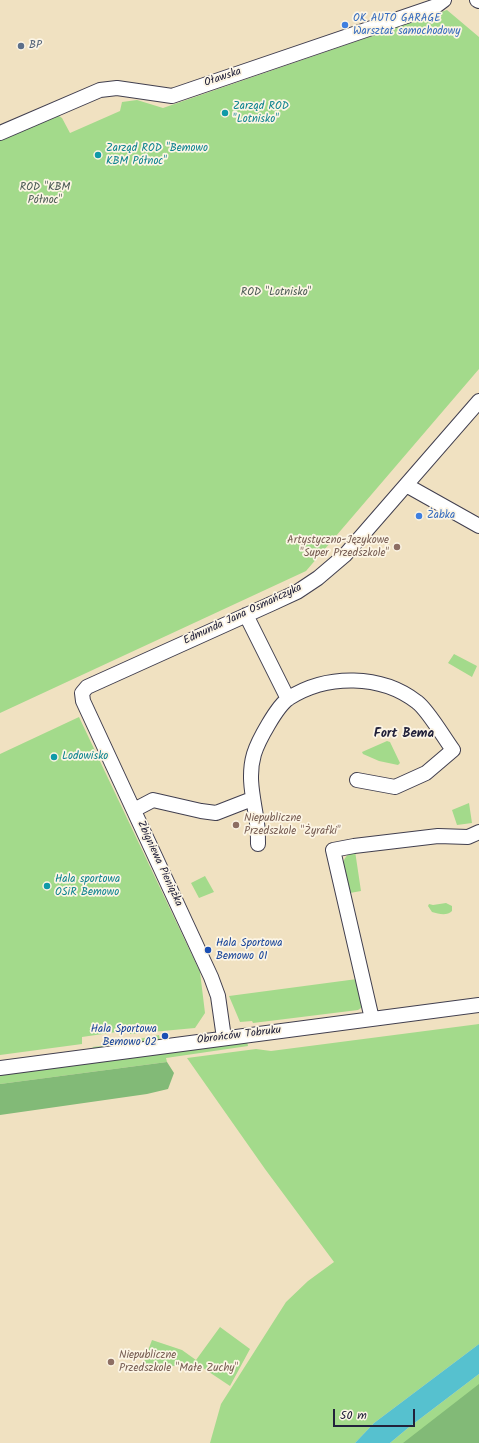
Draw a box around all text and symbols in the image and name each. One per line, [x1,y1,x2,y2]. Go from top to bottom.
place label: OK AUTO GARAGE Warsztat samochodowy [353,12,460,38]
marker: OK AUTO GARAGE Warsztat samochodowy [340,20,350,30]
place label: BP [29,39,42,53]
marker: BP [16,41,26,51]
street label: Oławska [203,66,243,90]
place label: Zarząd ROD "Lotnisko" [233,100,289,126]
marker: Zarząd ROD "Lotnisko" [220,108,230,118]
place label: Zarząd ROD "Bemowo KBM Północ" [106,142,208,168]
marker: Zarząd ROD "Bemowo KBM Północ" [93,150,103,160]
park label: ROD "KBM Północ" [20,181,70,207]
park label: ROD "Lotnisko" [241,286,311,300]
place label: Żabka [427,509,455,523]
marker: Żabka [414,511,424,521]
place label: Artystyczno-Językowe "Super Przedszkole" [287,534,389,560]
marker: Artystyczno-Językowe "Super Przedszkole" [392,542,402,552]
street label: Edmunda Jana Osmańczyka [182,582,304,648]
district label: Fort Bema [374,727,434,743]
place label: Lodowisko [62,750,108,764]
marker: Lodowisko [49,752,59,762]
place label: Niepubliczne Przedszkole "Żyrafki" [244,812,341,838]
street label: Zbigniewa Pieniążka [133,819,185,909]
marker: Niepubliczne Przedszkole "Żyrafki" [231,820,241,830]
place label: Hala sportowa OSiR Bemowo [55,873,120,899]
marker: Hala sportowa OSiR Bemowo [42,881,52,891]
place label: Hala Sportowa Bemowo 01 [216,937,282,963]
marker: Hala Sportowa Bemowo 01 [203,945,213,955]
place label: Hala Sportowa Bemowo 02 [91,1023,157,1049]
street label: Obrońców Tobruku [196,1024,282,1048]
marker: Hala Sportowa Bemowo 02 [160,1031,170,1041]
place label: Niepubliczne Przedszkole "Małe Zuchy" [119,1349,238,1375]
marker: Niepubliczne Przedszkole "Małe Zuchy" [106,1357,116,1367]
scale bar [335,1401,417,1427]
text: 50 m [340,1406,367,1425]

